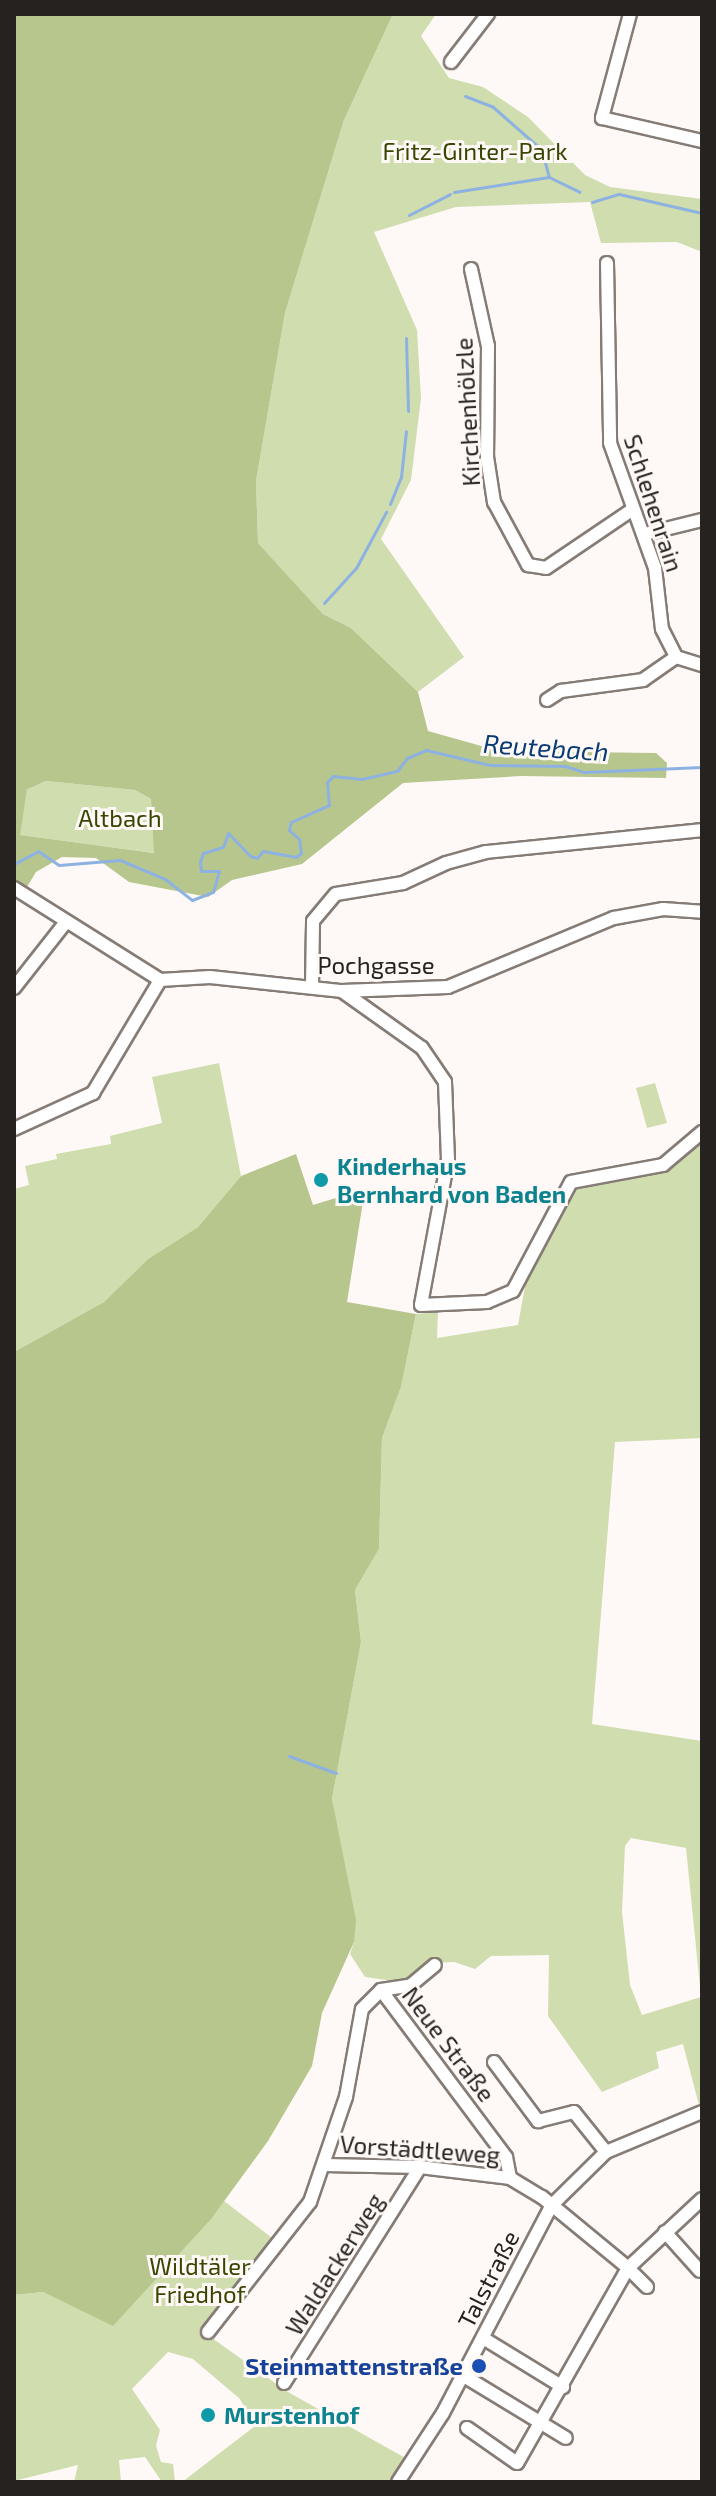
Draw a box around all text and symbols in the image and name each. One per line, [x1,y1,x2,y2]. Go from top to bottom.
park label: Fritz-Ginter-Park [382,137,568,165]
street label: Kirchenhölzle [449,337,485,487]
street label: Schlehenrain [618,431,690,575]
water label: Reutebach [482,727,610,767]
park label: Altbach [78,804,162,832]
street label: Pochgasse [317,951,435,979]
place label: Kinderhaus Bernhard von Baden [337,1152,567,1208]
marker: Kinderhaus Bernhard von Baden [312,1171,330,1189]
street label: Neue Straße [397,1981,501,2107]
street label: Vorstädtleweg [339,2129,501,2169]
street label: Waldackerweg [279,2188,389,2340]
street label: Talstraße [451,2226,525,2332]
park label: Wildtäler Friedhof [149,2252,251,2308]
place label: Steinmattenstraße [245,2352,463,2380]
marker: Steinmattenstraße [470,2357,488,2375]
place label: Murstenhof [224,2401,359,2429]
marker: Murstenhof [199,2406,217,2424]

